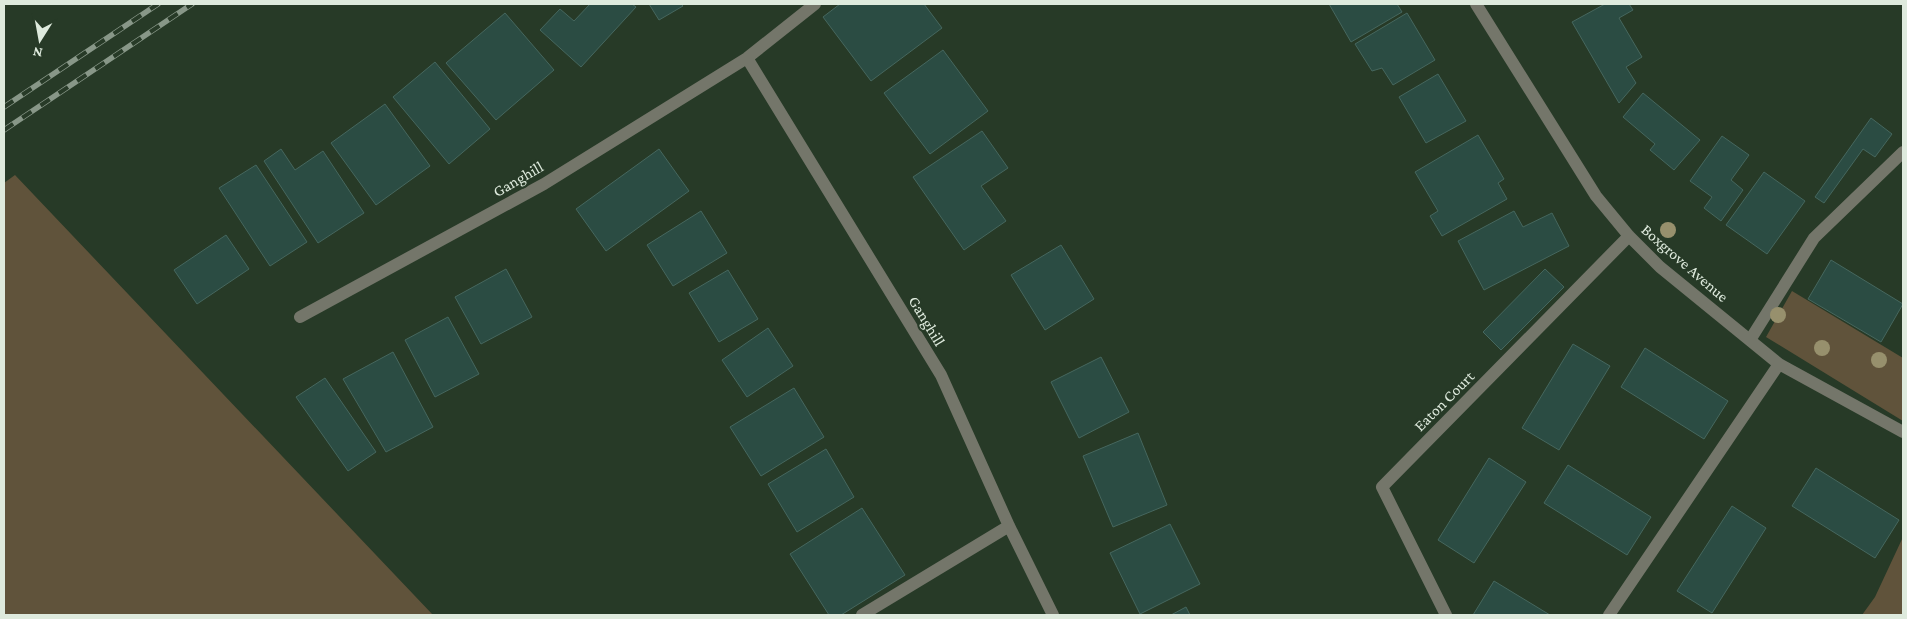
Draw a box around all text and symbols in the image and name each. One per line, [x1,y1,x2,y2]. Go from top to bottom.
north arrow [15,15,65,65]
text: N [31,44,44,62]
street label: Ganghill [490,158,547,201]
street label: Boxgrove Avenue [1638,221,1732,306]
street label: Ganghill [905,293,948,349]
street label: Eaton Court [1411,367,1478,434]

